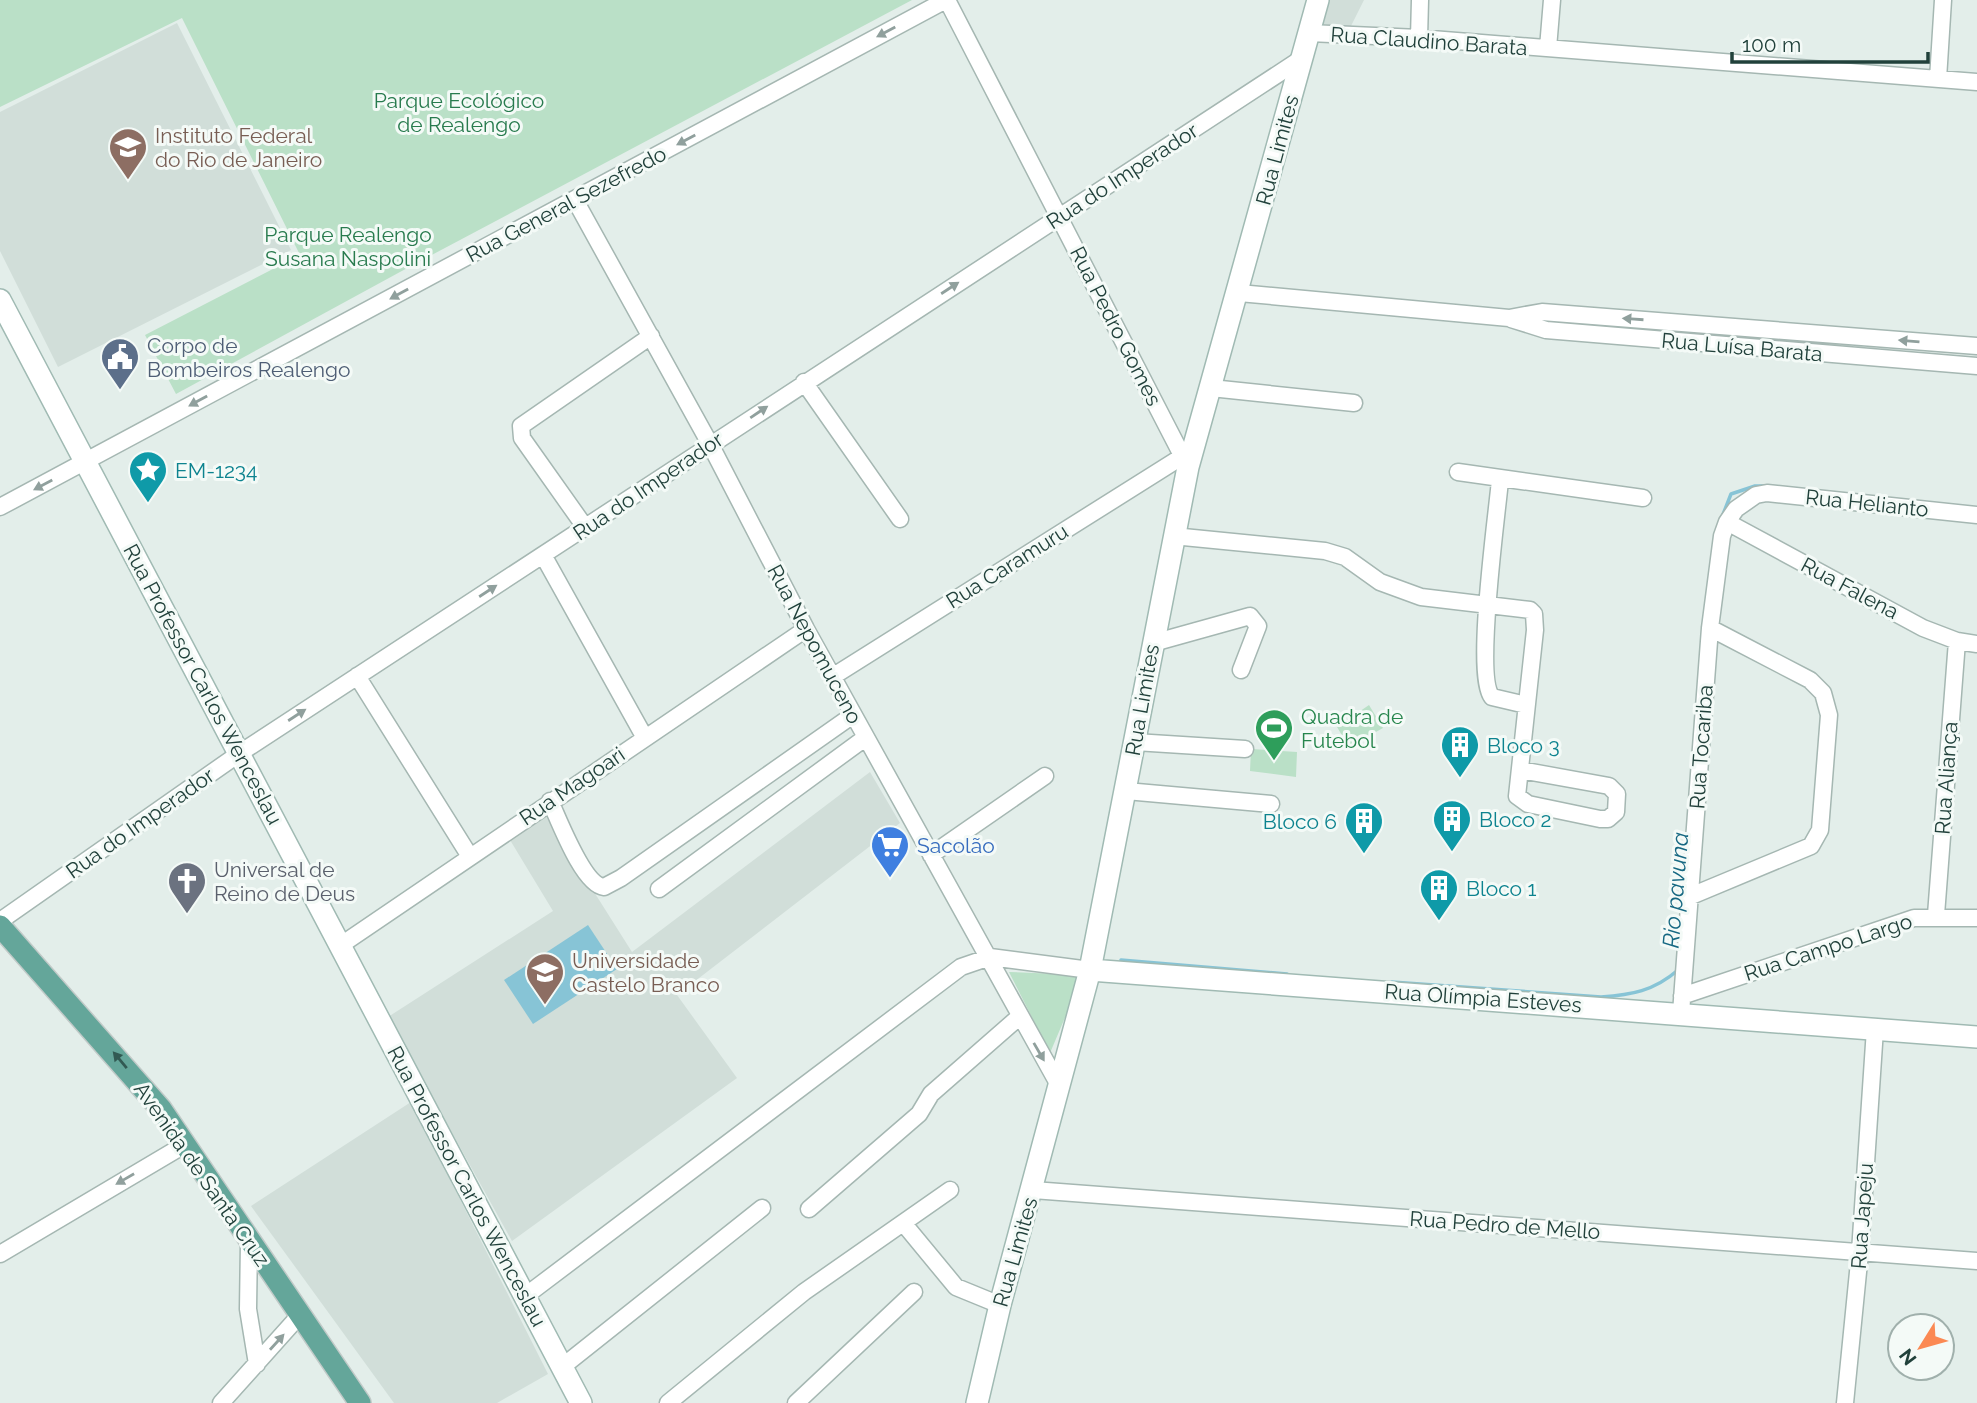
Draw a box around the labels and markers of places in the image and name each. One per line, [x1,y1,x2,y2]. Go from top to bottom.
place label: Instituto Federal do Rio de Janeiro [155,123,322,172]
school or university icon: Instituto Federal do Rio de Janeiro [107,126,149,181]
place label: Corpo de Bombeiros Realengo [147,333,351,382]
public building icon: Corpo de Bombeiros Realengo [99,336,141,391]
place icon: EM-1234 [127,449,169,504]
place label: EM-1234 [175,458,258,483]
place label: Quadra de Futebol [1301,704,1403,753]
sports icon: Quadra de Futebol [1253,707,1295,762]
building icon: Bloco 3 [1439,724,1481,779]
place label: Bloco 3 [1487,733,1560,758]
building icon: Bloco 2 [1431,798,1473,853]
building icon: Bloco 6 [1343,800,1385,855]
place label: Bloco 2 [1479,807,1551,832]
place label: Bloco 6 [1263,809,1337,834]
supermarket icon: Sacolão [869,824,911,879]
place label: Sacolão [917,833,995,858]
place label: Universal de Reino de Deus [214,857,355,906]
church icon: Universal de Reino de Deus [166,860,208,915]
building icon: Bloco 1 [1418,867,1460,922]
place label: Bloco 1 [1466,876,1536,901]
place label: Universidade Castelo Branco [572,948,720,997]
school or university icon: Universidade Castelo Branco [524,951,566,1006]

